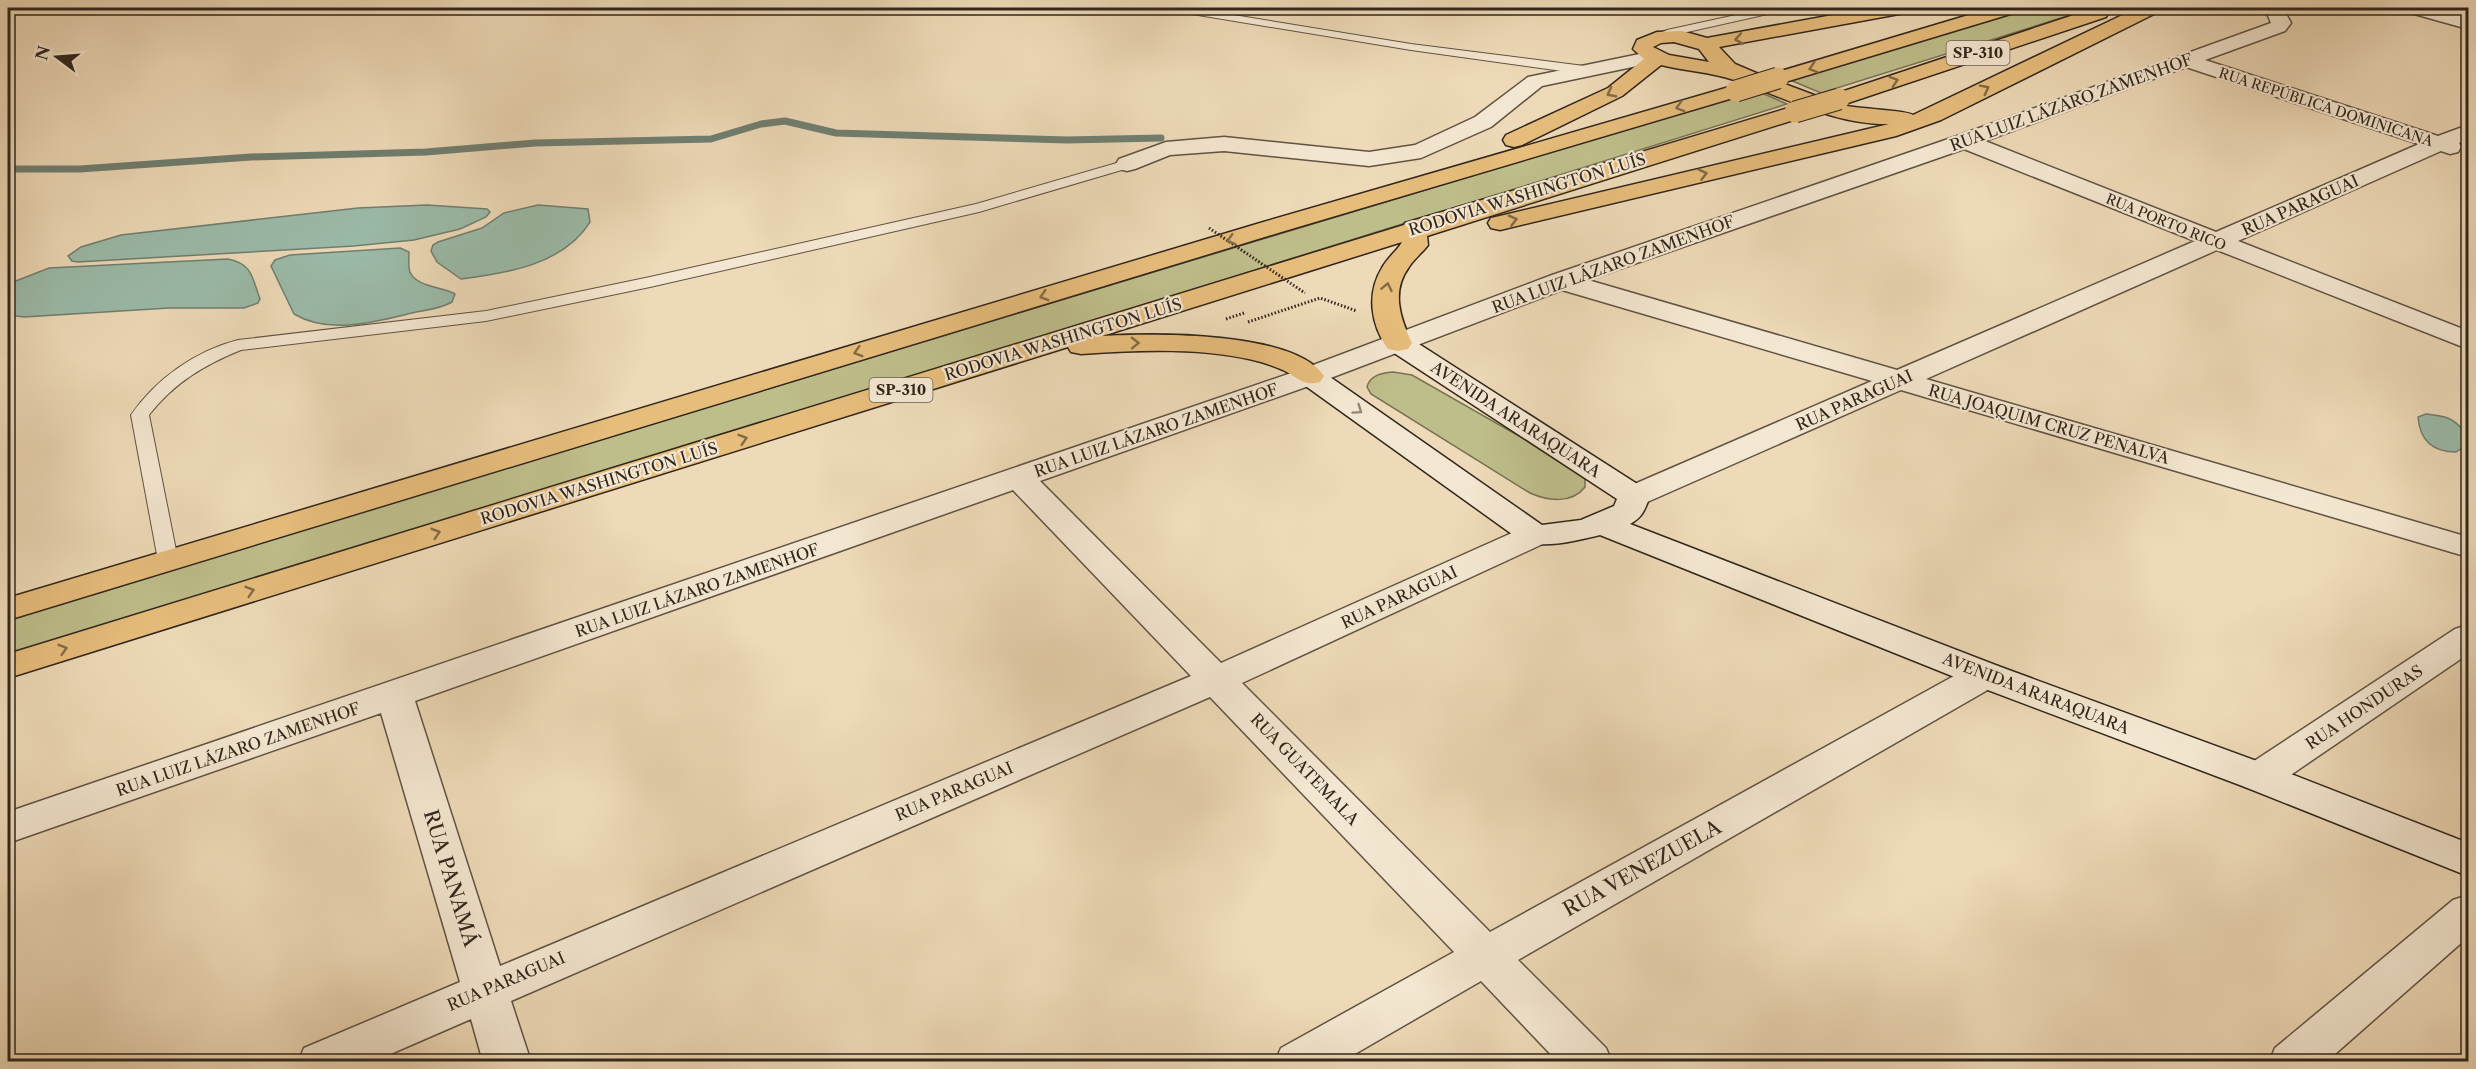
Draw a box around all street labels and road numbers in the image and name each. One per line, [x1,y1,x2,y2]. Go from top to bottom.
road number: SP-310 [1946,41,2010,65]
street label: RUA LUIZ LÁZARO ZAMENHOF [1947,49,2195,155]
street label: RUA REPÚBLICA DOMINICANA [2217,63,2436,150]
street label: RODOVIA WASHINGTON LUÍS [1406,148,1648,240]
street label: RUA PARAGUAI [2238,170,2362,240]
street label: RUA PORTO RICO [2103,190,2229,254]
street label: RUA LUIZ LÁZARO ZAMENHOF [1489,211,1737,317]
street label: RODOVIA WASHINGTON LUÍS [942,293,1184,385]
street label: AVENIDA ARARAQUARA [1426,356,1606,482]
street label: RUA PARAGUAI [1792,365,1916,435]
road number: SP-310 [870,378,932,402]
street label: RUA LUIZ LÁZARO ZAMENHOF [1031,379,1281,481]
street label: RUA JOAQUIM CRUZ PENALVA [1926,380,2173,468]
street label: RODOVIA WASHINGTON LUÍS [478,437,720,529]
street label: RUA LUIZ LÁZARO ZAMENHOF [572,539,822,641]
street label: RUA PARAGUAI [1338,561,1460,633]
street label: AVENIDA ARARAQUARA [1939,648,2133,738]
street label: RUA HONDURAS [2302,660,2426,754]
street label: RUA LUIZ LÁZARO ZAMENHOF [113,698,363,800]
street label: RUA GUATEMALA [1247,709,1364,830]
street label: RUA PARAGUAI [892,757,1016,825]
street label: RUA PANAMÁ [419,806,484,950]
street label: RUA VENEZUELA [1559,814,1726,921]
street label: RUA PARAGUAI [444,947,568,1015]

